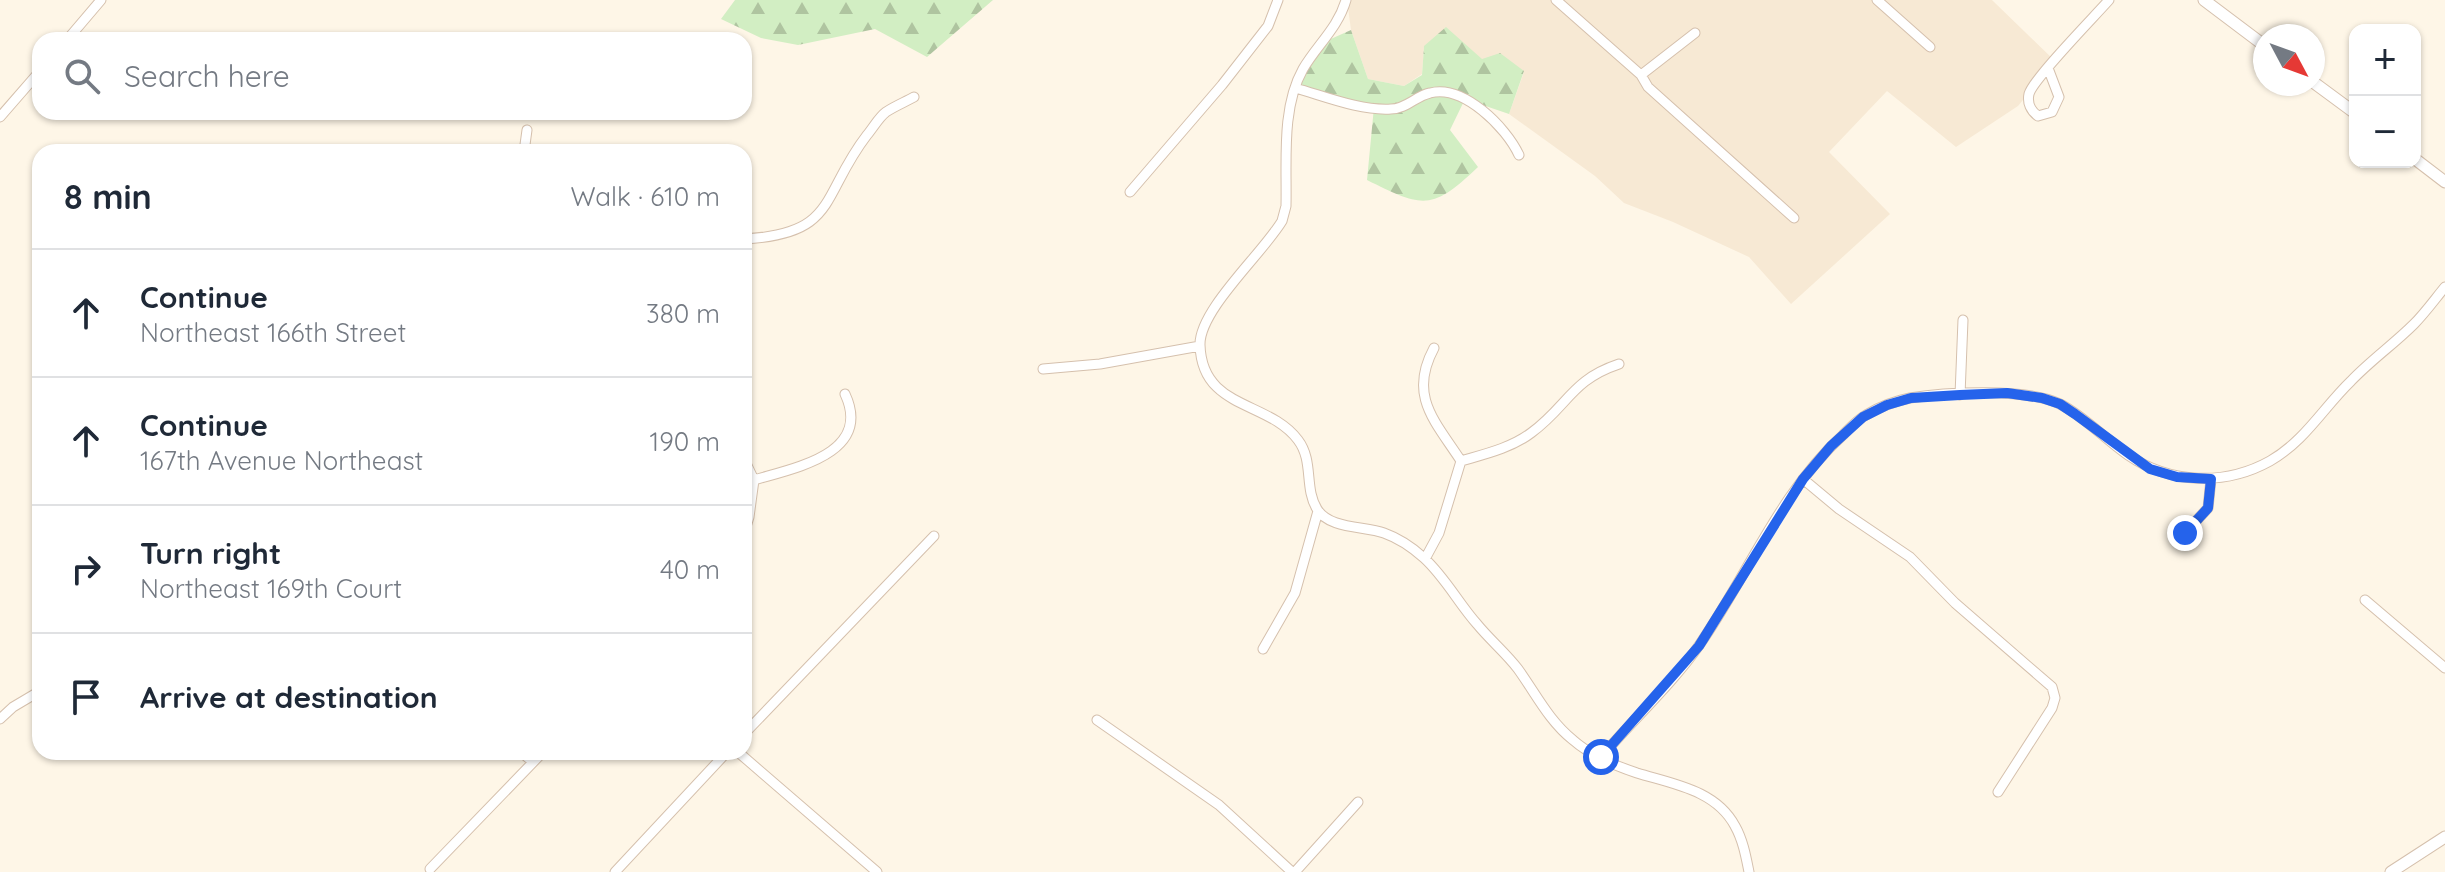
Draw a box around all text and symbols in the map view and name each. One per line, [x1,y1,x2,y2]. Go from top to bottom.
north arrow [2253,24,2325,96]
map controls [2349,24,2421,168]
button: + [2349,24,2421,96]
search box [32,32,752,120]
icon: search [60,54,104,98]
text: Search here [124,57,290,95]
button: − [2349,96,2421,168]
text: 8 min [64,175,152,218]
text: Walk · 610 m [570,180,720,213]
text: Continue [140,278,268,316]
icon: ahead [64,291,108,335]
text: 380 m [646,297,720,330]
text: Northeast 166th Street [140,316,406,349]
text: Continue [140,406,268,444]
icon: ahead [64,419,108,463]
text: 190 m [650,425,720,458]
text: 167th Avenue Northeast [140,444,423,477]
route end [2167,515,2203,551]
text: Turn right [140,534,281,572]
icon: right [64,547,108,591]
text: 40 m [660,553,720,586]
text: Northeast 169th Court [140,572,402,605]
icon: arrive [64,675,108,719]
text: Arrive at destination [140,678,438,716]
route start [1583,739,1619,775]

